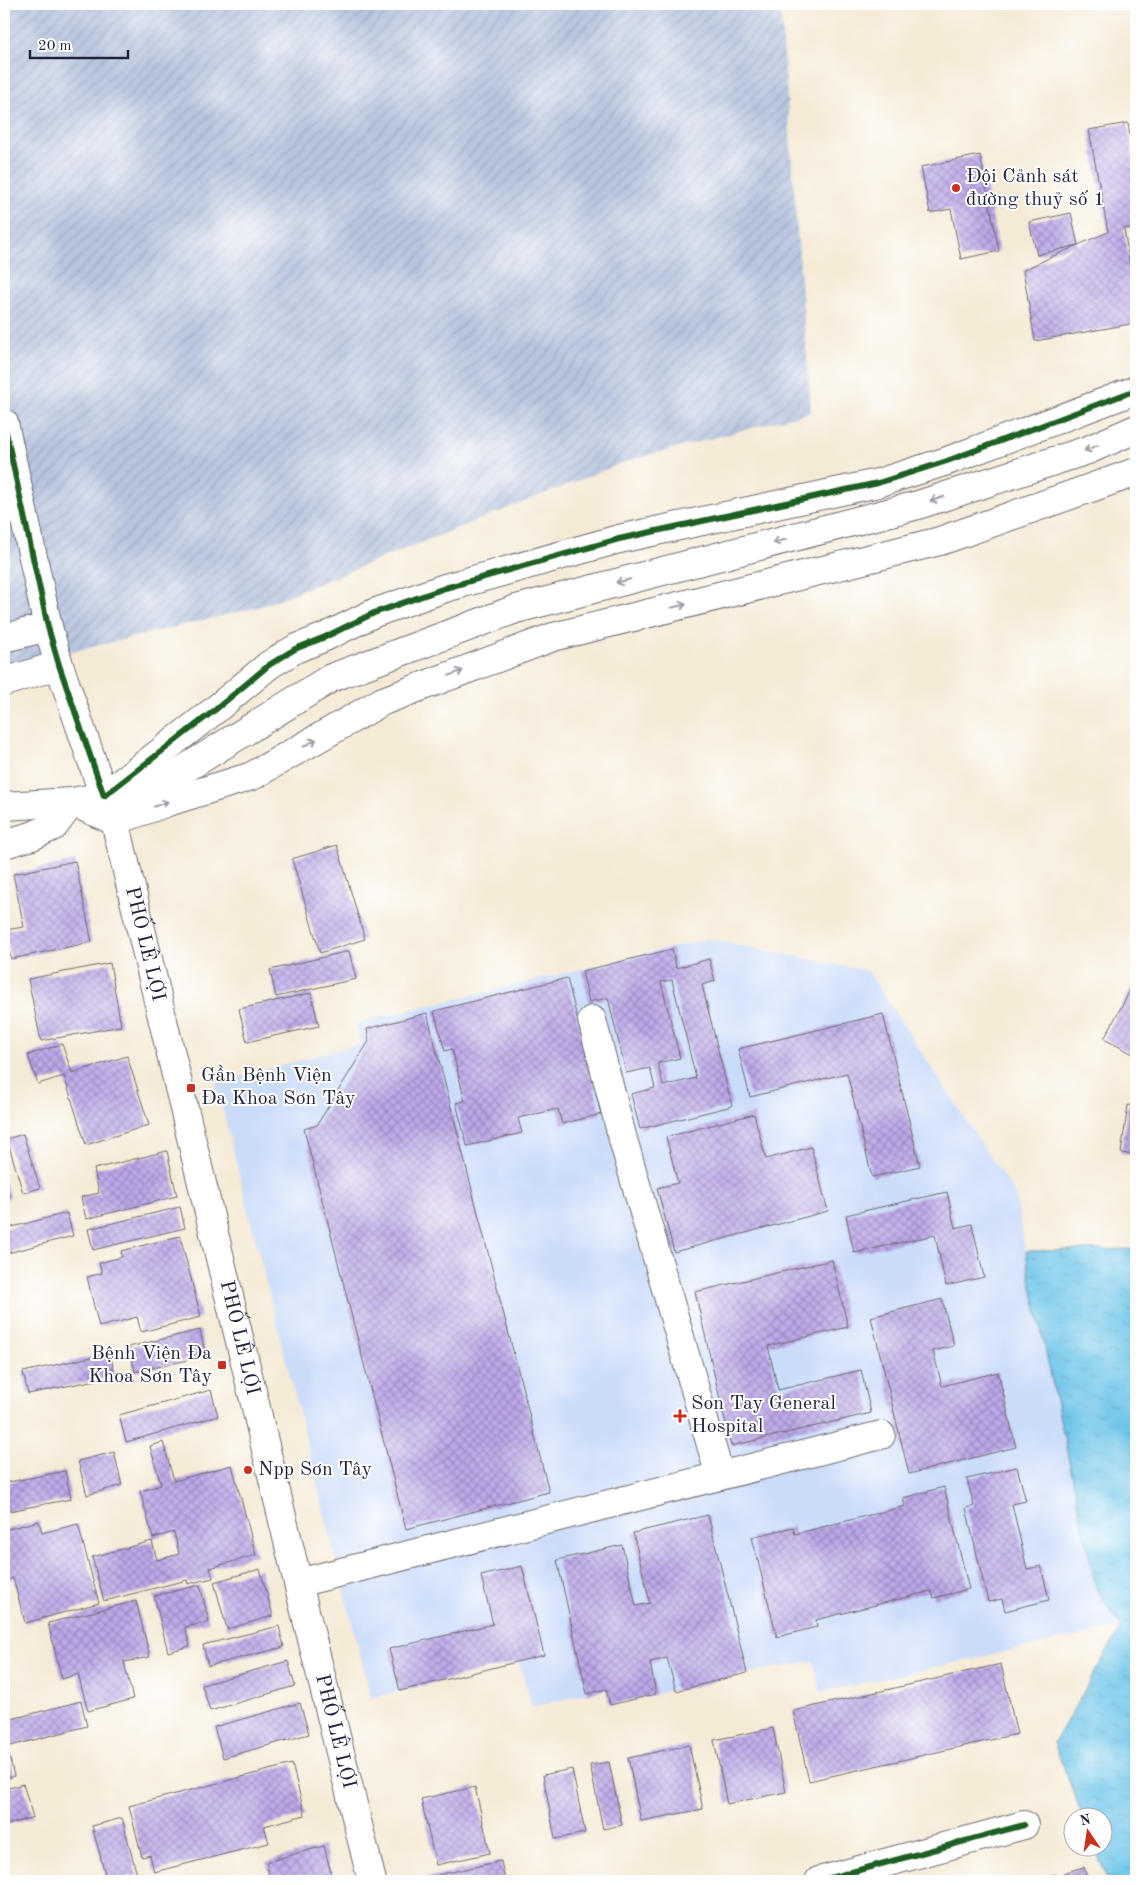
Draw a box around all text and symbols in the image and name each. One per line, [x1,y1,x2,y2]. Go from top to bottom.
scale bar [30,28,128,60]
text: 20 m [38,39,72,54]
place label: Đội Cảnh sát đường thuỷ số 1 [966,167,1105,210]
marker: Đội Cảnh sát đường thuỷ số 1 [950,182,962,194]
one-way arrow [1084,444,1099,453]
one-way arrow [930,495,945,504]
one-way arrow [773,537,789,546]
one-way arrow [615,577,631,586]
one-way arrow [670,601,686,610]
one-way arrow [448,668,464,677]
one-way arrow [303,737,317,747]
one-way arrow [153,799,168,808]
street label: PHỐ LÊ LỢI [121,885,168,1003]
place label: Gần Bệnh Viện Đa Khoa Sơn Tây [201,1064,356,1109]
marker: Gần Bệnh Viện Đa Khoa Sơn Tây [185,1082,197,1094]
street label: PHỐ LÊ LỢI [216,1279,263,1397]
place label: Bệnh Viện Đa Khoa Sơn Tây [88,1344,212,1387]
marker: Bệnh Viện Đa Khoa Sơn Tây [216,1359,228,1371]
place label: Son Tay General Hospital [691,1394,836,1437]
marker: Son Tay General Hospital [673,1409,687,1423]
place label: Npp Sơn Tây [258,1460,373,1480]
marker: Npp Sơn Tây [242,1464,254,1476]
street label: PHỐ LÊ LỢI [311,1672,359,1791]
north arrow [1062,1808,1112,1858]
text: N [1079,1812,1092,1828]

